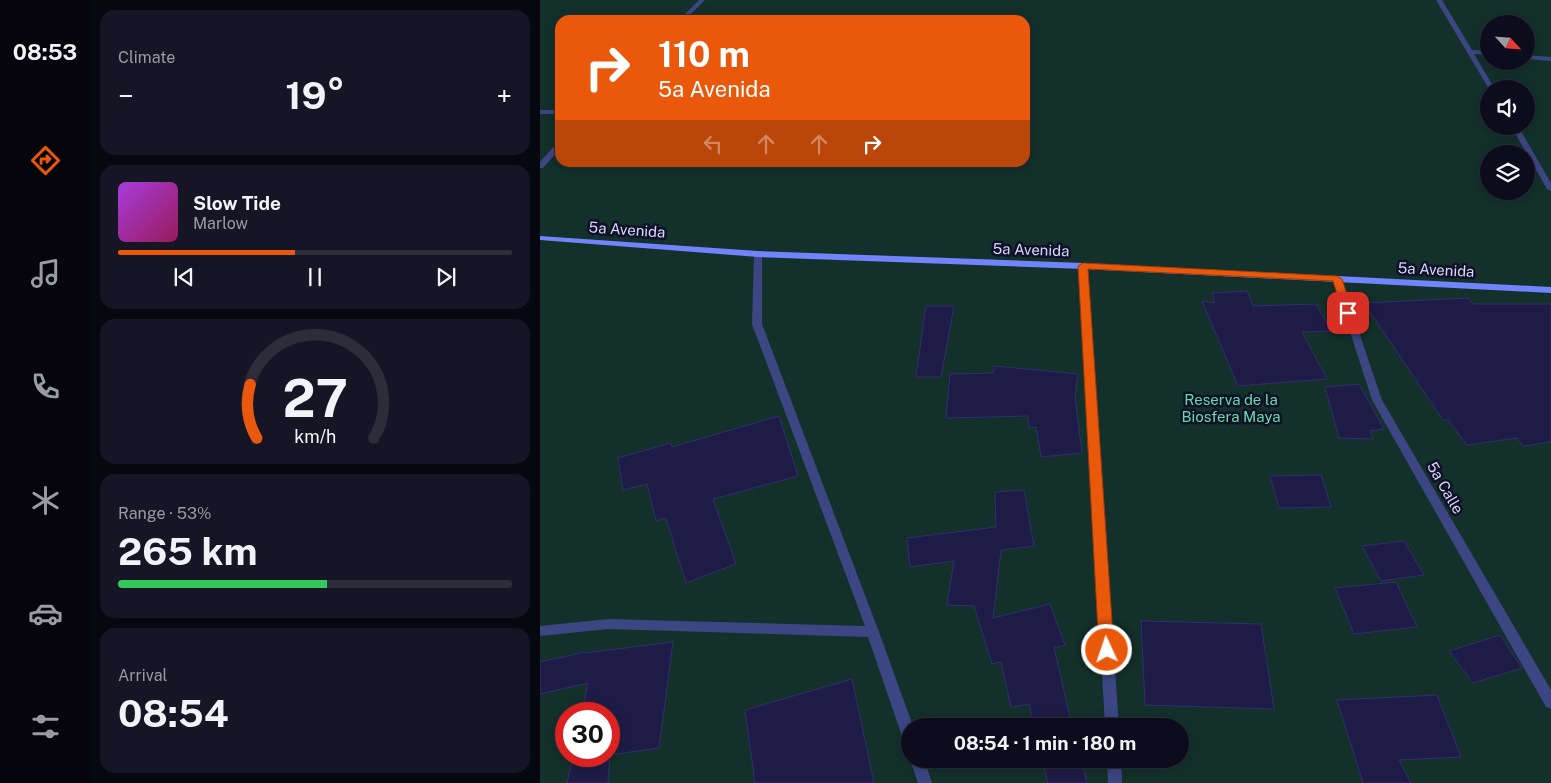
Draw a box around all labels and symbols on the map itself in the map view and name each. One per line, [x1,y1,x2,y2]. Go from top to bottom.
north arrow [1480,15,1535,70]
street label: 5a Avenida [588,218,666,241]
street label: 5a Avenida [992,240,1070,259]
street label: 5a Avenida [1397,259,1475,280]
pin [1327,292,1369,334]
park label: Reserva de la Biosfera Maya [1181,391,1281,425]
street label: 5a Calle [1424,459,1467,517]
position arrow [1080,623,1132,675]
speed limit sign: 30 [555,702,620,767]

